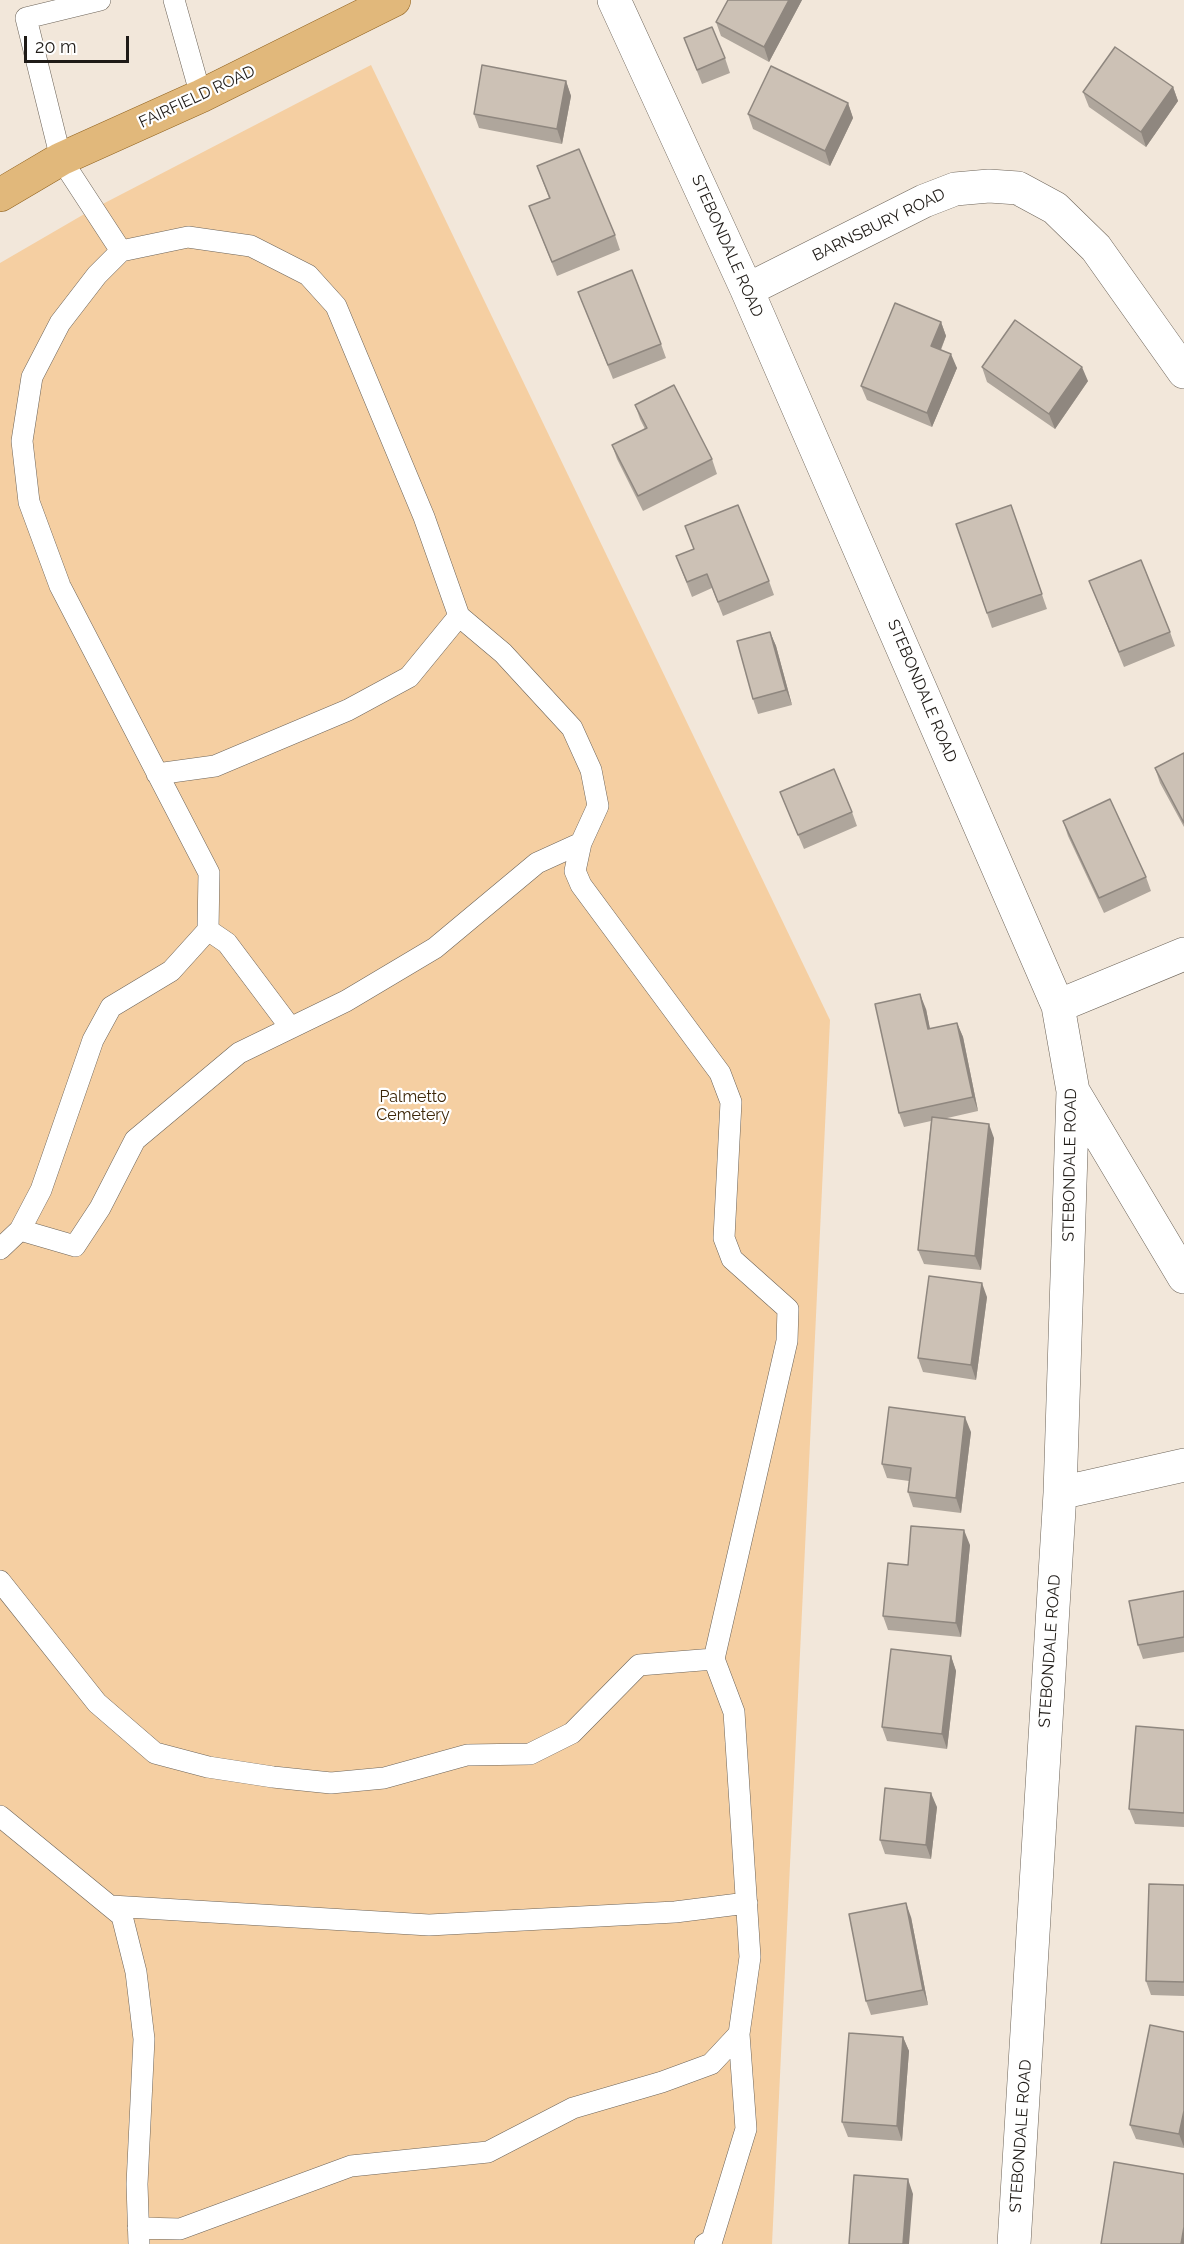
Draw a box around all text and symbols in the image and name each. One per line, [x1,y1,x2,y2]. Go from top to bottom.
scale bar [27,24,132,62]
text: 20 m [35,36,77,57]
street label: FAIRFIELD ROAD [136,62,258,132]
street label: STEBONDALE ROAD [687,172,767,320]
street label: BARNSBURY ROAD [810,185,948,265]
street label: STEBONDALE ROAD [883,617,961,765]
park label: Palmetto Cemetery [376,1087,450,1125]
street label: STEBONDALE ROAD [1059,1088,1081,1242]
street label: STEBONDALE ROAD [1035,1574,1065,1728]
street label: STEBONDALE ROAD [1006,2059,1036,2213]

